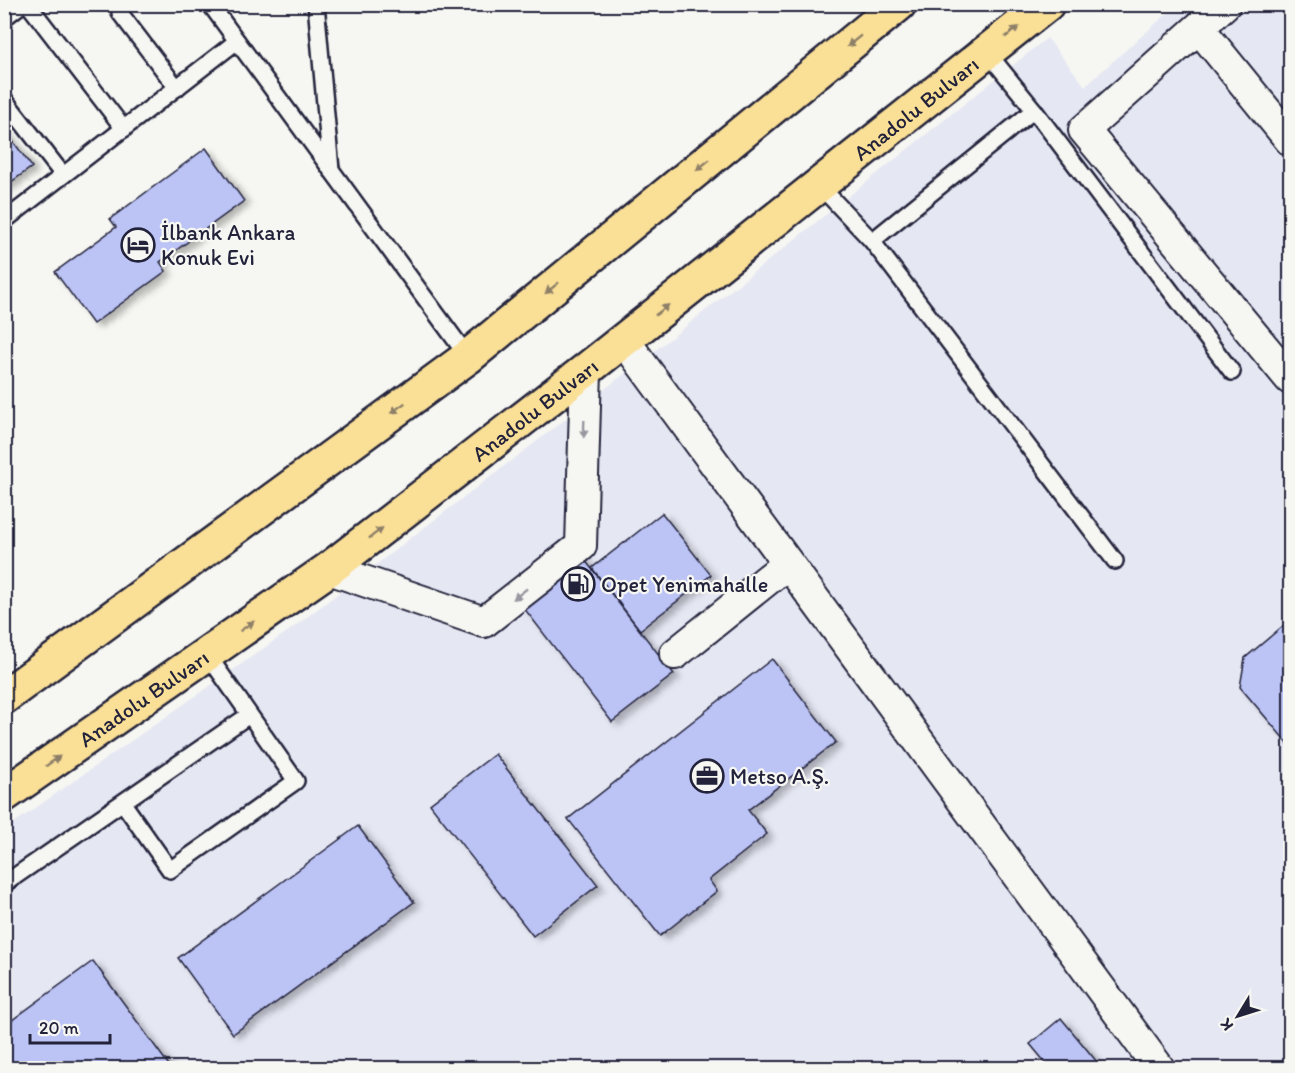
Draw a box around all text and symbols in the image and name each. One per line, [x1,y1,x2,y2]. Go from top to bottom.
one-way arrow [1004,25,1020,38]
one-way arrow [846,35,862,48]
street label: Anadolu Bulvarı [848,51,984,167]
one-way arrow [695,158,711,171]
place label: İlbank Ankara Konuk Evi [161,219,296,271]
hotel icon: İlbank Ankara Konuk Evi [120,227,156,263]
one-way arrow [545,281,560,294]
one-way arrow [654,304,669,316]
street label: Anadolu Bulvarı [466,353,604,467]
one-way arrow [391,402,407,414]
one-way arrow [579,419,589,438]
one-way arrow [368,528,383,540]
fuel station icon: Opet Yenimahalle [560,566,596,602]
place label: Opet Yenimahalle [601,571,768,598]
one-way arrow [512,588,528,601]
one-way arrow [239,620,255,632]
street label: Anadolu Bulvarı [74,644,214,753]
one-way arrow [44,755,60,767]
office icon: Metso A.Ş. [689,758,725,794]
place label: Metso A.Ş. [730,763,829,790]
north arrow [1208,986,1268,1046]
scale bar [30,1007,110,1045]
text: K [1215,1014,1237,1035]
text: 20 m [39,1017,79,1039]

